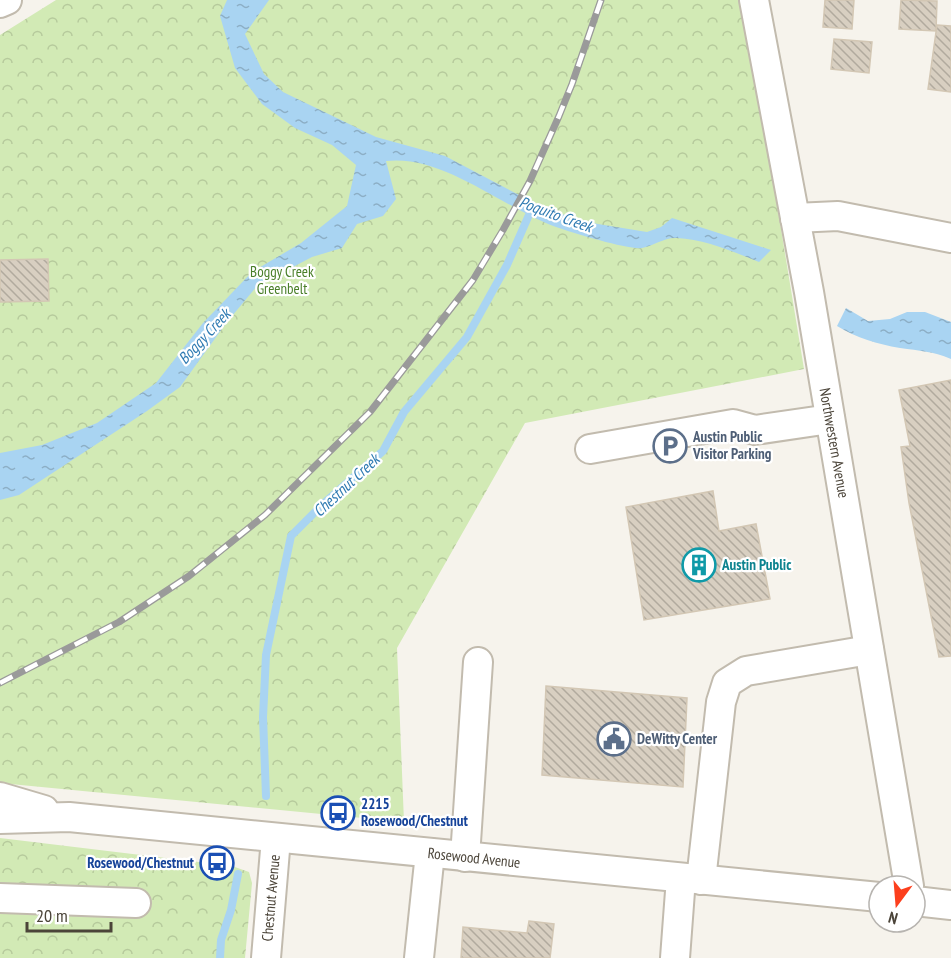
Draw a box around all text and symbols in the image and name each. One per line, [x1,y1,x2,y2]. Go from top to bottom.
water label: Poquito Creek [517,192,597,237]
park label: Boggy Creek Greenbelt [250,262,314,298]
water label: Boggy Creek [173,303,236,368]
street label: Northwestern Avenue [815,386,854,499]
place label: Austin Public Visitor Parking [692,427,772,463]
parking icon: Austin Public Visitor Parking [652,428,688,464]
water label: Chestnut Creek [309,448,385,521]
building icon: Austin Public [681,547,717,583]
place label: Austin Public [721,555,792,574]
public building icon: DeWitty Center [596,721,632,757]
place label: DeWitty Center [637,729,718,748]
place label: 2215 Rosewood/Chestnut [361,794,468,830]
bus stop icon: 2215 Rosewood/Chestnut [320,795,356,831]
street label: Rosewood Avenue [427,843,521,872]
bus stop icon: Rosewood/Chestnut [199,845,235,881]
place label: Rosewood/Chestnut [87,853,195,872]
street label: Chestnut Avenue [257,854,284,942]
north arrow [867,874,927,934]
scale bar [27,895,111,933]
text: 20 m [36,904,68,927]
text: N [886,908,900,929]

